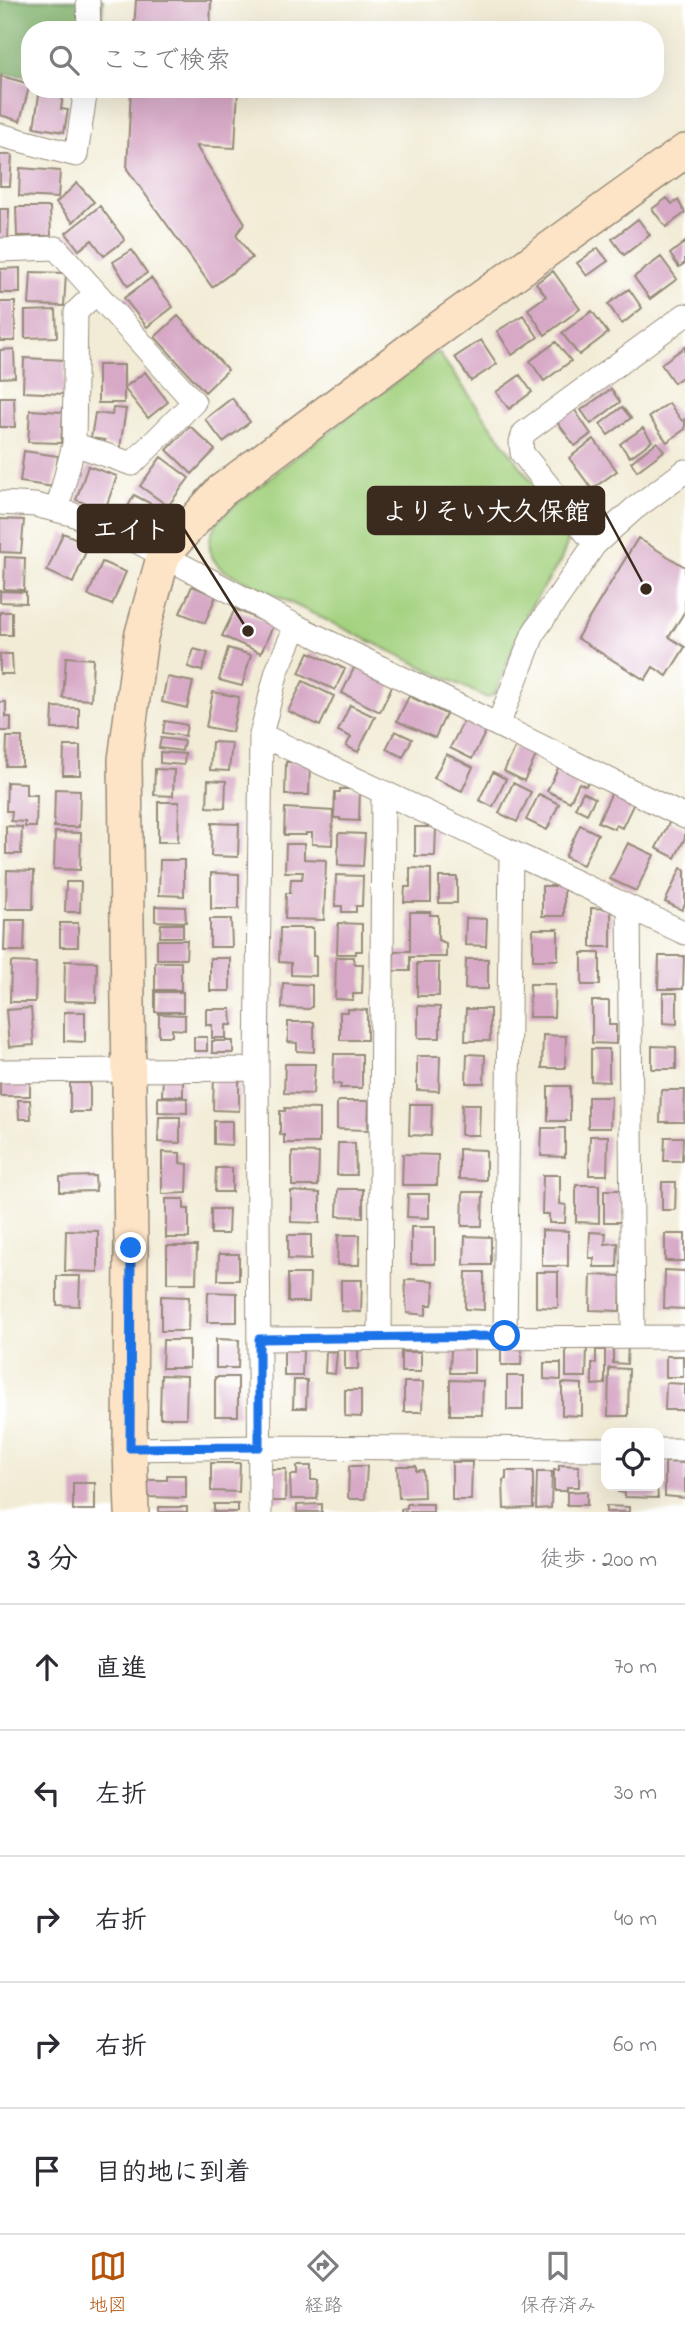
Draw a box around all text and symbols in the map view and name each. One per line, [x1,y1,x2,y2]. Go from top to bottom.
search box [21,21,664,98]
icon: search [45,41,83,79]
text: ここで検索 [101,43,231,81]
callout: よりそい大久保館 [368,487,604,534]
text: よりそい大久保館 [382,495,590,533]
callout: エイト [78,505,184,552]
text: エイト [92,513,170,551]
route end [115,1232,146,1263]
route start [489,1320,520,1351]
map controls [601,1428,664,1491]
button: locate [601,1428,664,1491]
text: 3 分 [28,1539,78,1583]
text: 徒歩 · 200 m [540,1544,657,1577]
icon: ahead [28,1648,66,1686]
text: 直進 [95,1651,147,1689]
text: 70 m [614,1651,657,1684]
icon: left [28,1774,66,1812]
text: 左折 [95,1777,147,1815]
text: 30 m [614,1777,657,1810]
icon: right [28,1900,66,1938]
text: 右折 [95,1903,147,1941]
text: 40 m [614,1903,657,1936]
icon: right [28,2026,66,2064]
text: 右折 [95,2029,147,2067]
text: 60 m [613,2029,657,2062]
icon: arrive [28,2152,66,2190]
text: 目的地に到着 [95,2155,251,2193]
tab: 地図 [89,2247,127,2320]
tab: 経路 [304,2247,342,2320]
tab: 保存済み [520,2247,596,2320]

